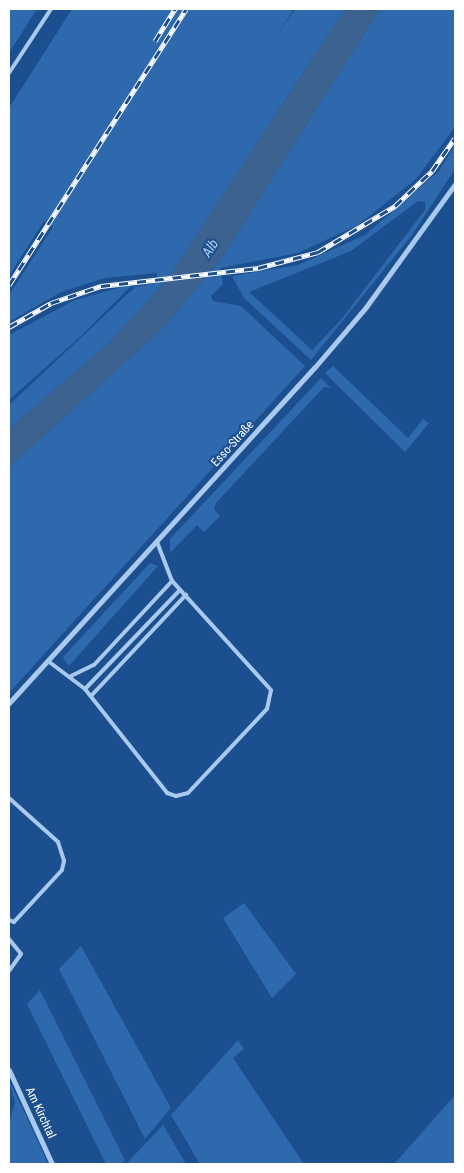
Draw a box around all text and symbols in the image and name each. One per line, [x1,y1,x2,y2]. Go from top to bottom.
water label: Alb [198,236,222,260]
street label: Esso-Straße [209,418,257,470]
street label: Am Kirchtal [22,1085,58,1141]

